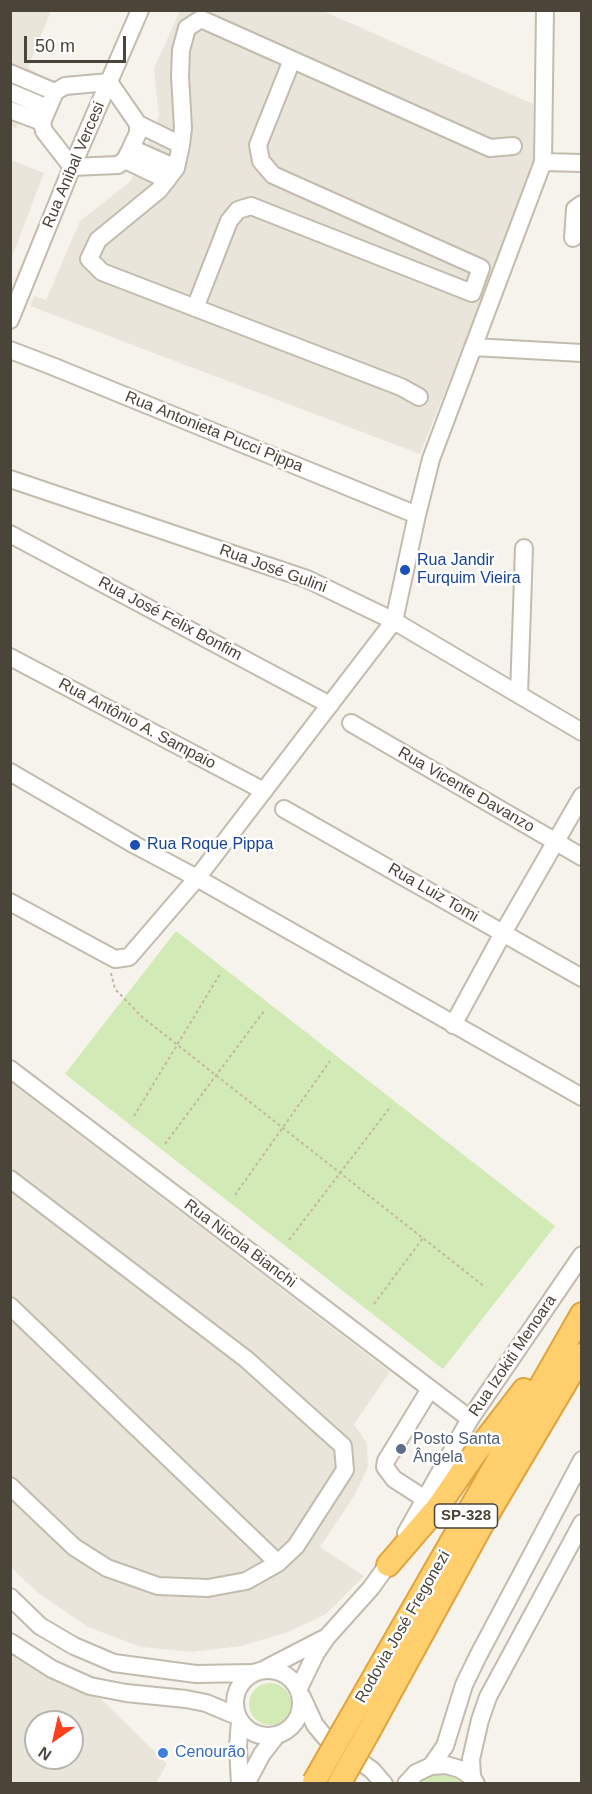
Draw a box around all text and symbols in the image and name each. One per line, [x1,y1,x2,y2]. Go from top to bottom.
scale bar [27,24,129,62]
text: 50 m [35,36,75,56]
street label: Rua Anibal Vercesi [39,99,109,231]
street label: Rua Antonieta Pucci Pippa [122,387,306,477]
street label: Rua José Gulini [217,541,329,597]
place label: Rua Jandir Furquim Vieira [417,551,521,589]
marker: Rua Jandir Furquim Vieira [398,563,412,577]
street label: Rua José Felix Bonfim [95,573,245,665]
street label: Rua Antônio A. Sampaio [55,674,219,774]
street label: Rua Vicente Davanzo [394,743,538,837]
place label: Rua Roque Pippa [147,835,273,855]
marker: Rua Roque Pippa [128,838,142,852]
street label: Rua Luiz Tomi [384,859,482,927]
street label: Rua Nicola Bianchi [180,1196,300,1292]
street label: Rua Izokiti Menoara [465,1292,561,1420]
place label: Posto Santa Ângela [413,1430,500,1468]
marker: Posto Santa Ângela [394,1442,408,1456]
road number: SP-328 [434,1504,498,1528]
street label: Rodovia José Fregonezi [352,1547,454,1707]
north arrow [24,1710,84,1770]
text: N [35,1743,54,1764]
place label: Cenourão [175,1743,245,1763]
marker: Cenourão [156,1746,170,1760]

